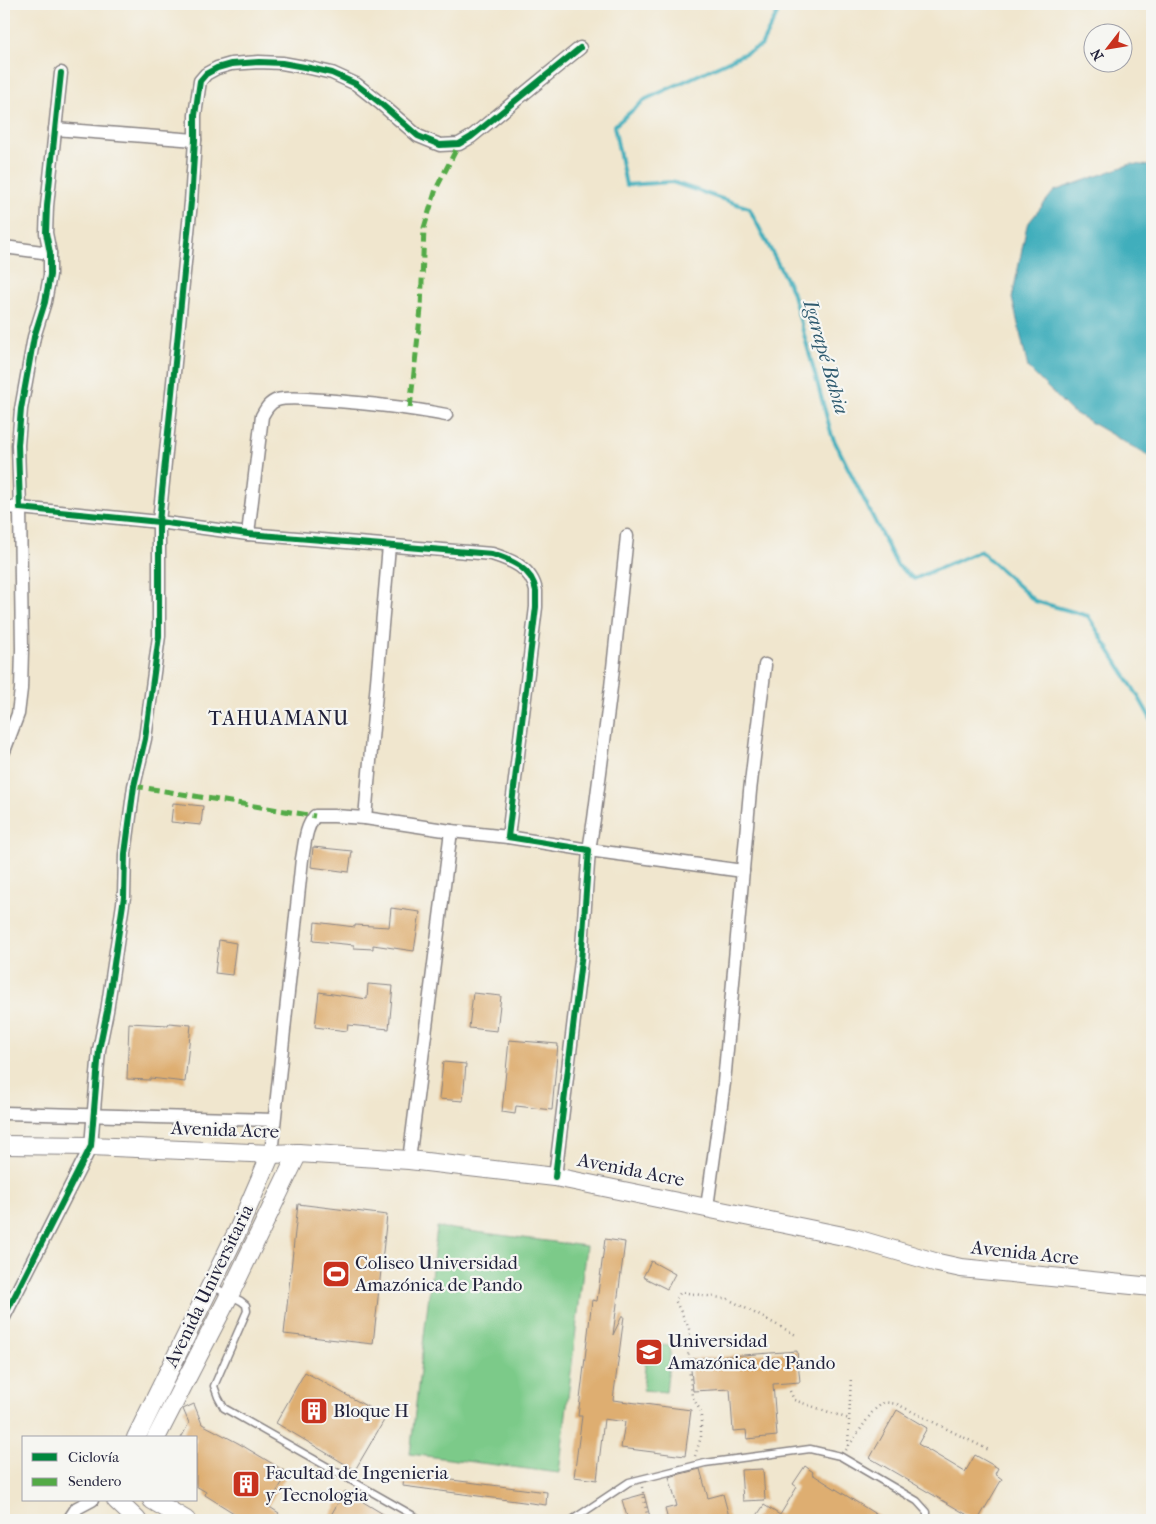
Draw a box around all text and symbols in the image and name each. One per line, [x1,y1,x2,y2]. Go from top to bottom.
north arrow [1084,22,1134,72]
text: N [1087,45,1107,63]
water label: Igarapé Bahia [798,296,853,417]
district label: TAHUAMANU [208,707,350,730]
street label: Avenida Acre [170,1117,279,1143]
street label: Avenida Acre [575,1149,686,1191]
street label: Avenida Universitaria [160,1201,258,1372]
street label: Avenida Acre [969,1236,1080,1270]
place label: Coliseo Universidad Amazónica de Pando [354,1252,523,1296]
sports icon: Coliseo Universidad Amazónica de Pando [321,1259,351,1289]
place label: Universidad Amazónica de Pando [667,1330,836,1374]
school or university icon: Universidad Amazónica de Pando [634,1337,664,1367]
building icon: Bloque H [299,1396,329,1426]
place label: Bloque H [333,1400,409,1422]
legend [22,1436,198,1502]
text: Ciclovía [68,1448,120,1466]
place label: Facultad de Ingenieria y Tecnologia [265,1462,449,1506]
building icon: Facultad de Ingenieria y Tecnologia [231,1469,261,1499]
text: Sendero [68,1472,122,1490]

